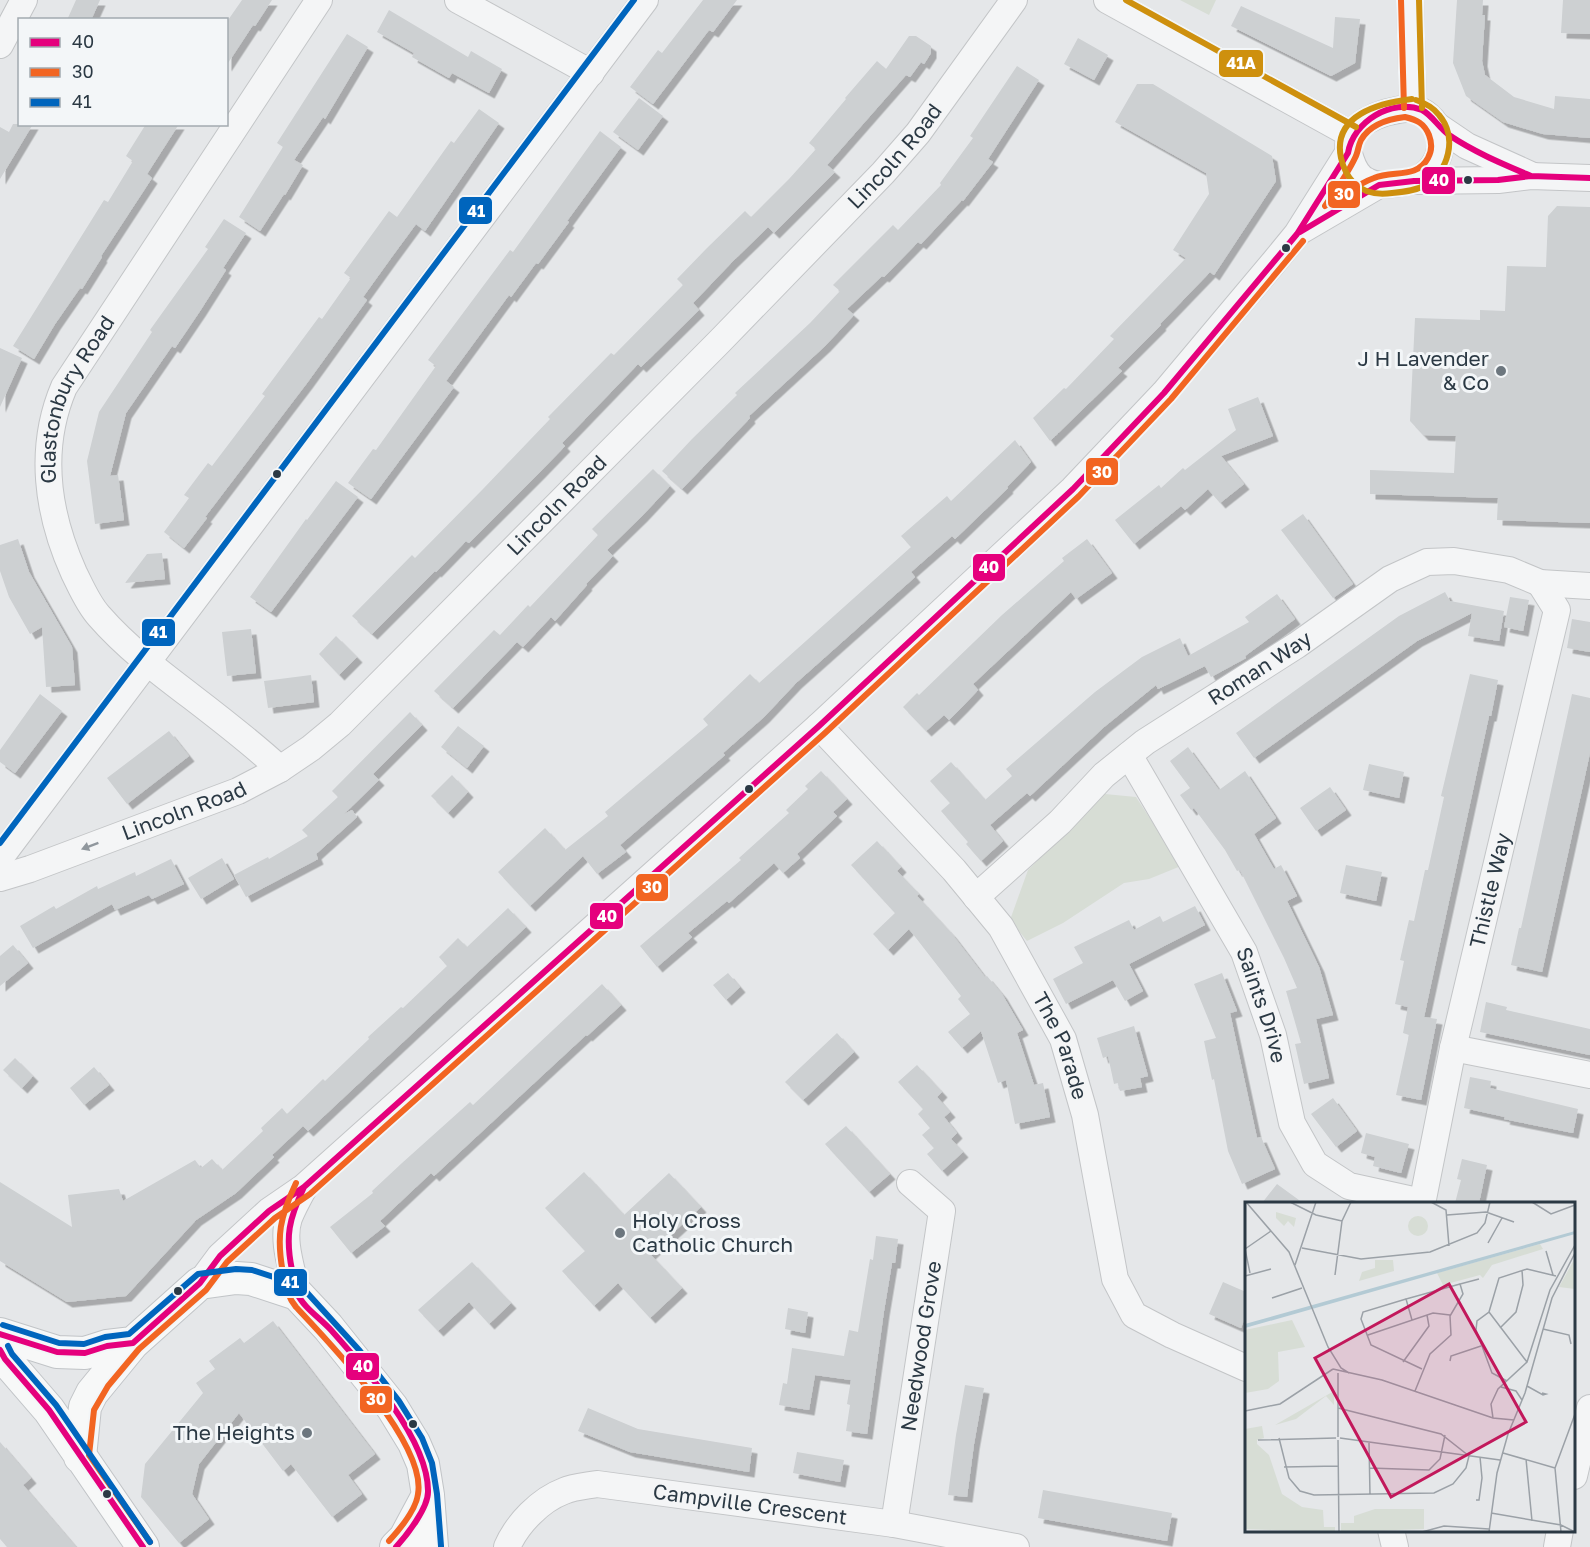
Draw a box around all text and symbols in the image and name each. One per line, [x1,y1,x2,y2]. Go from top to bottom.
legend [18,18,228,126]
text: 40 [72,30,94,52]
line badge: 41A [1218,49,1264,78]
text: 41A [1226,53,1256,73]
text: 30 [72,60,94,82]
text: 41 [72,90,92,112]
street label: Lincoln Road [842,98,947,214]
line badge: 40 [1421,166,1456,195]
text: 40 [1429,170,1449,190]
unlabelled marker [1462,174,1474,186]
line badge: 30 [1327,180,1361,209]
text: 30 [1334,184,1354,204]
line badge: 41 [458,196,493,225]
text: 41 [467,201,485,221]
unlabelled marker [1280,242,1292,254]
street label: Glastonbury Road [34,310,120,484]
place label: J H Lavender & Co [1358,345,1489,395]
marker: J H Lavender & Co [1494,364,1508,378]
street label: Lincoln Road [501,449,612,560]
line badge: 30 [1085,457,1119,486]
text: 30 [1092,462,1112,482]
unlabelled marker [271,468,283,480]
line badge: 40 [972,553,1006,582]
text: 40 [979,557,999,577]
line badge: 41 [141,618,176,647]
text: 41 [149,622,167,642]
street label: Roman Way [1203,625,1316,710]
street label: Lincoln Road [118,775,251,845]
unlabelled marker [743,783,755,795]
street label: Thistle Way [1463,830,1516,950]
one-way arrow [81,842,99,851]
line badge: 30 [635,873,669,902]
text: 30 [642,877,662,897]
line badge: 40 [589,902,624,930]
text: 40 [597,906,617,926]
street label: Saints Drive [1231,943,1293,1065]
street label: The Parade [1028,987,1094,1102]
inset map [1245,1202,1575,1532]
place label: Holy Cross Catholic Church [632,1207,793,1257]
marker: Holy Cross Catholic Church [613,1226,627,1240]
street label: Needwood Grove [894,1259,946,1433]
line badge: 41 [273,1268,308,1297]
text: 41 [281,1272,299,1292]
unlabelled marker [172,1285,184,1297]
line badge: 40 [345,1352,380,1381]
text: 40 [353,1356,373,1376]
line badge: 30 [359,1385,393,1414]
text: 30 [366,1389,386,1409]
unlabelled marker [407,1418,419,1430]
place label: The Heights [173,1419,295,1445]
marker: The Heights [300,1426,314,1440]
street label: Campville Crescent [651,1478,849,1530]
unlabelled marker [101,1488,113,1500]

